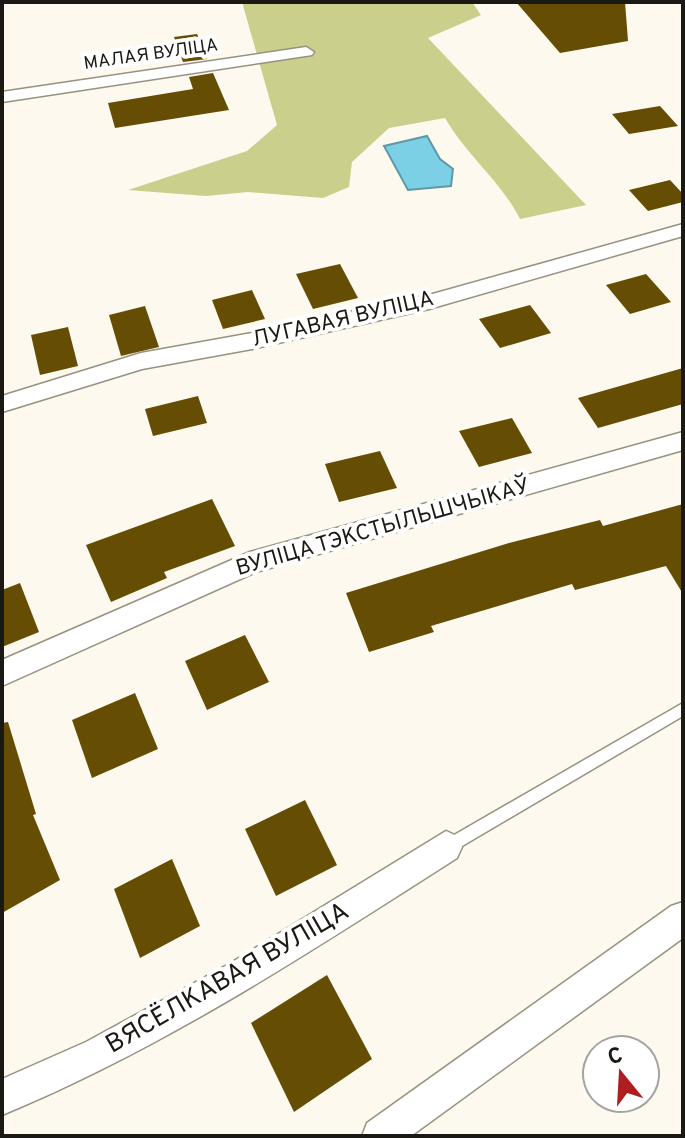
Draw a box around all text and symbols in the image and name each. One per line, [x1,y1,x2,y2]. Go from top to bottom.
street label: МАЛАЯ ВУЛІЦА [82,34,220,76]
street label: ЛУГАВАЯ ВУЛІЦА [249,286,437,354]
street label: ВУЛІЦА ТЭКСТЫЛЬШЧЫКАЎ [232,470,533,583]
street label: ВЯСЁЛКАВАЯ ВУЛІЦА [100,895,356,1062]
north arrow [581,1034,661,1114]
text: С [605,1042,626,1072]

